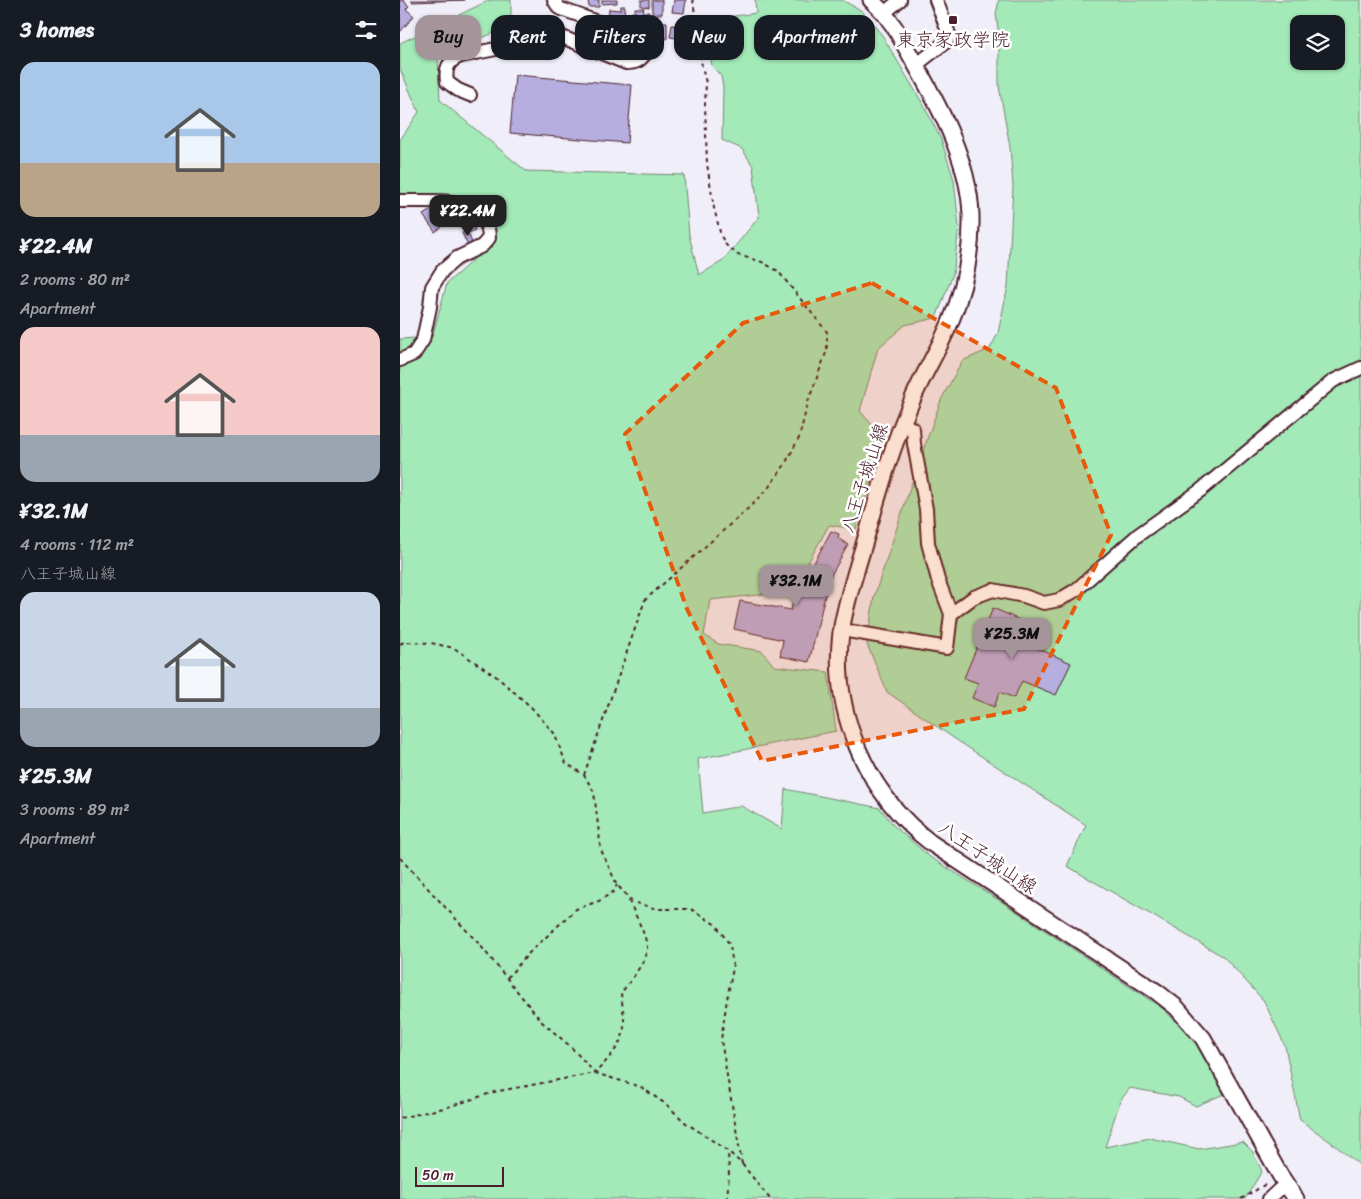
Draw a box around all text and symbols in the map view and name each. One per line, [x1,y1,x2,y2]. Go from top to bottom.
text: 3 homes [20,11,94,49]
marker: 東京家政学院 [947,14,959,26]
chip: Buy [415,15,481,60]
chip: Rent [491,15,565,60]
chip: Filters [575,15,664,60]
chip: New [674,15,744,60]
chip: Apartment [754,15,875,60]
map controls [1290,15,1345,70]
button: layers [1290,15,1345,70]
icon: filters [352,16,380,44]
place label: 東京家政学院 [896,23,1010,56]
icon: home [155,95,245,185]
pin: ¥22.4M [427,194,509,237]
text: ¥22.4M [440,196,496,225]
text: ¥22.4M [20,227,93,265]
text: 2 rooms · 80 m² [20,265,130,294]
text: Apartment [20,294,96,323]
icon: home [155,360,245,450]
street label: 八王子城山線 [831,419,897,537]
text: ¥32.1M [20,492,88,530]
text: 4 rooms · 112 m² [20,530,134,559]
text: 八王子城山線 [20,559,116,588]
pin: ¥32.1M [755,564,837,607]
text: ¥32.1M [770,566,822,595]
pin: ¥25.3M [971,618,1053,660]
text: ¥25.3M [985,619,1039,648]
icon: home [155,625,245,715]
text: ¥25.3M [20,757,92,795]
text: 3 rooms · 89 m² [20,795,129,824]
street label: 八王子城山線 [932,811,1044,903]
text: Apartment [20,824,96,853]
text: 50 m [422,1163,454,1188]
scale bar [415,1164,504,1187]

